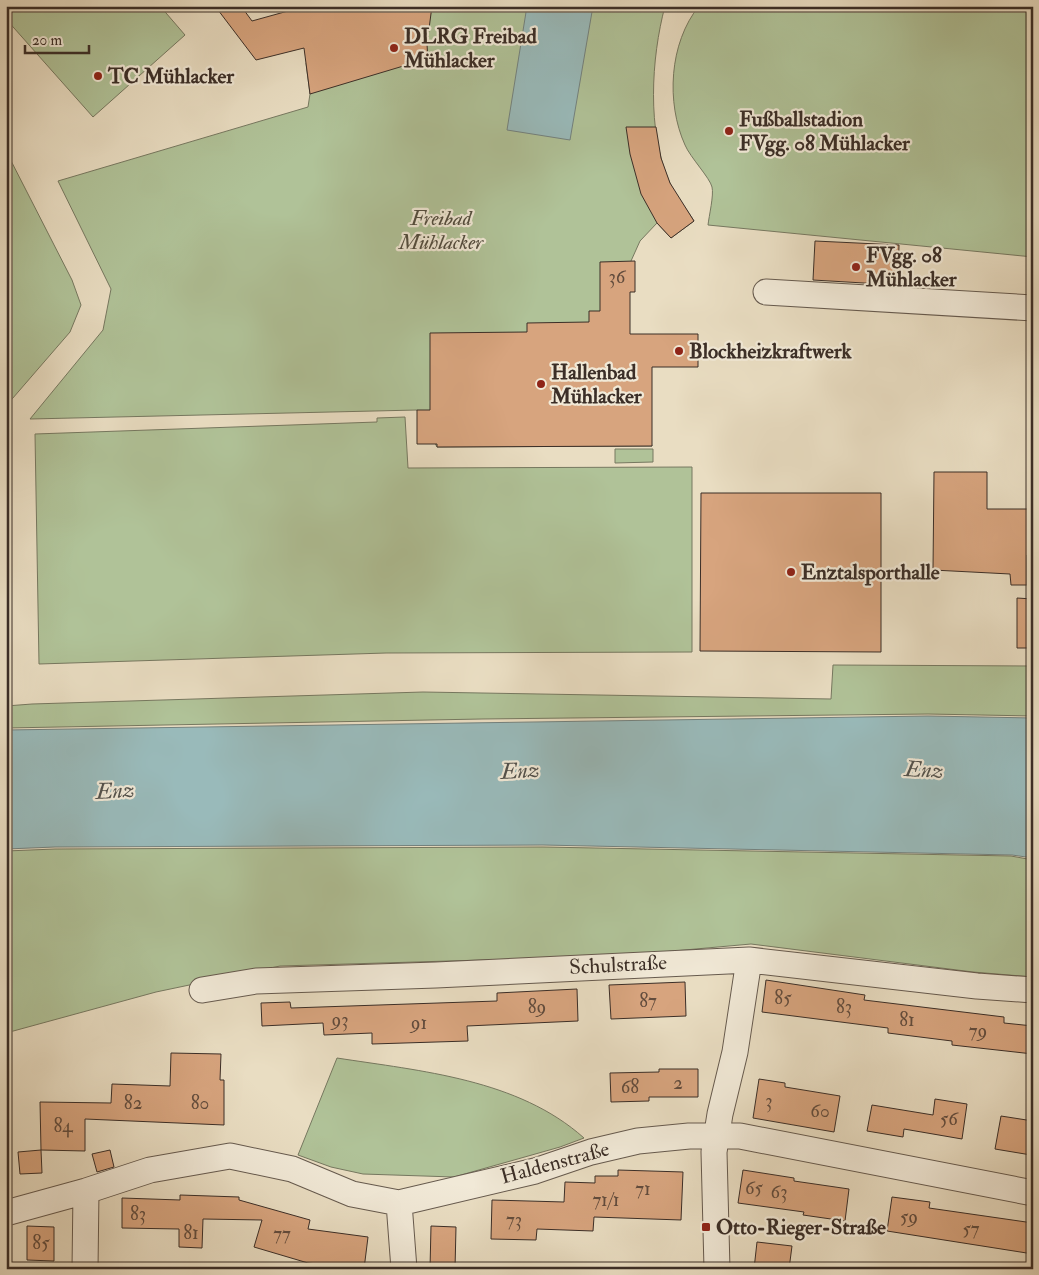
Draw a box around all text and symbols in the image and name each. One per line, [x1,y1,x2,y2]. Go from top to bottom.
scale bar [25,22,89,54]
place label: DLRG Freibad Mühlacker [403,23,537,74]
text: 20 m [32,31,62,50]
marker: DLRG Freibad Mühlacker [388,42,400,54]
place label: TC Mühlacker [107,63,235,90]
marker: TC Mühlacker [92,70,104,82]
place label: Fußballstadion FVgg. 08 Mühlacker [739,106,911,157]
marker: Fußballstadion FVgg. 08 Mühlacker [723,125,735,137]
park label: Freibad Mühlacker [397,205,484,256]
place label: FVgg. 08 Mühlacker [865,242,958,293]
marker: FVgg. 08 Mühlacker [850,261,862,273]
house number: 36 [609,265,627,289]
place label: Blockheizkraftwerk [689,338,852,365]
marker: Blockheizkraftwerk [673,345,685,357]
place label: Hallenbad Mühlacker [550,359,643,410]
marker: Hallenbad Mühlacker [535,378,547,390]
place label: Enztalsporthalle [801,559,940,586]
marker: Enztalsporthalle [785,566,797,578]
water label: Enz [902,755,944,785]
water label: Enz [498,756,540,786]
water label: Enz [93,776,135,806]
street label: Schulstraße [568,949,668,981]
house number: 85 [774,986,792,1010]
house number: 87 [639,989,657,1013]
house number: 89 [528,995,546,1019]
house number: 83 [836,995,852,1019]
house number: 93 [329,1008,349,1032]
house number: 81 [899,1008,915,1032]
house number: 91 [409,1011,427,1035]
house number: 79 [969,1019,987,1043]
house number: 2 [673,1071,683,1095]
house number: 68 [621,1075,639,1099]
house number: 3 [765,1089,773,1113]
house number: 82 [124,1091,142,1115]
house number: 80 [191,1091,209,1115]
house number: 60 [810,1099,830,1123]
house number: 56 [940,1107,959,1131]
house number: 84 [53,1114,73,1138]
street label: Haldenstraße [498,1135,613,1190]
house number: 65 [745,1176,764,1200]
house number: 71 [635,1177,651,1201]
house number: 63 [771,1180,787,1204]
house number: 71/1 [592,1188,620,1212]
house number: 83 [130,1202,146,1226]
house number: 59 [900,1205,918,1229]
house number: 73 [506,1208,522,1232]
place label: Otto-Rieger-Straße [716,1214,886,1241]
house number: 57 [962,1217,980,1241]
house number: 81 [183,1221,199,1245]
marker: Otto-Rieger-Straße [700,1221,712,1233]
house number: 77 [273,1222,291,1246]
house number: 85 [32,1231,50,1255]

